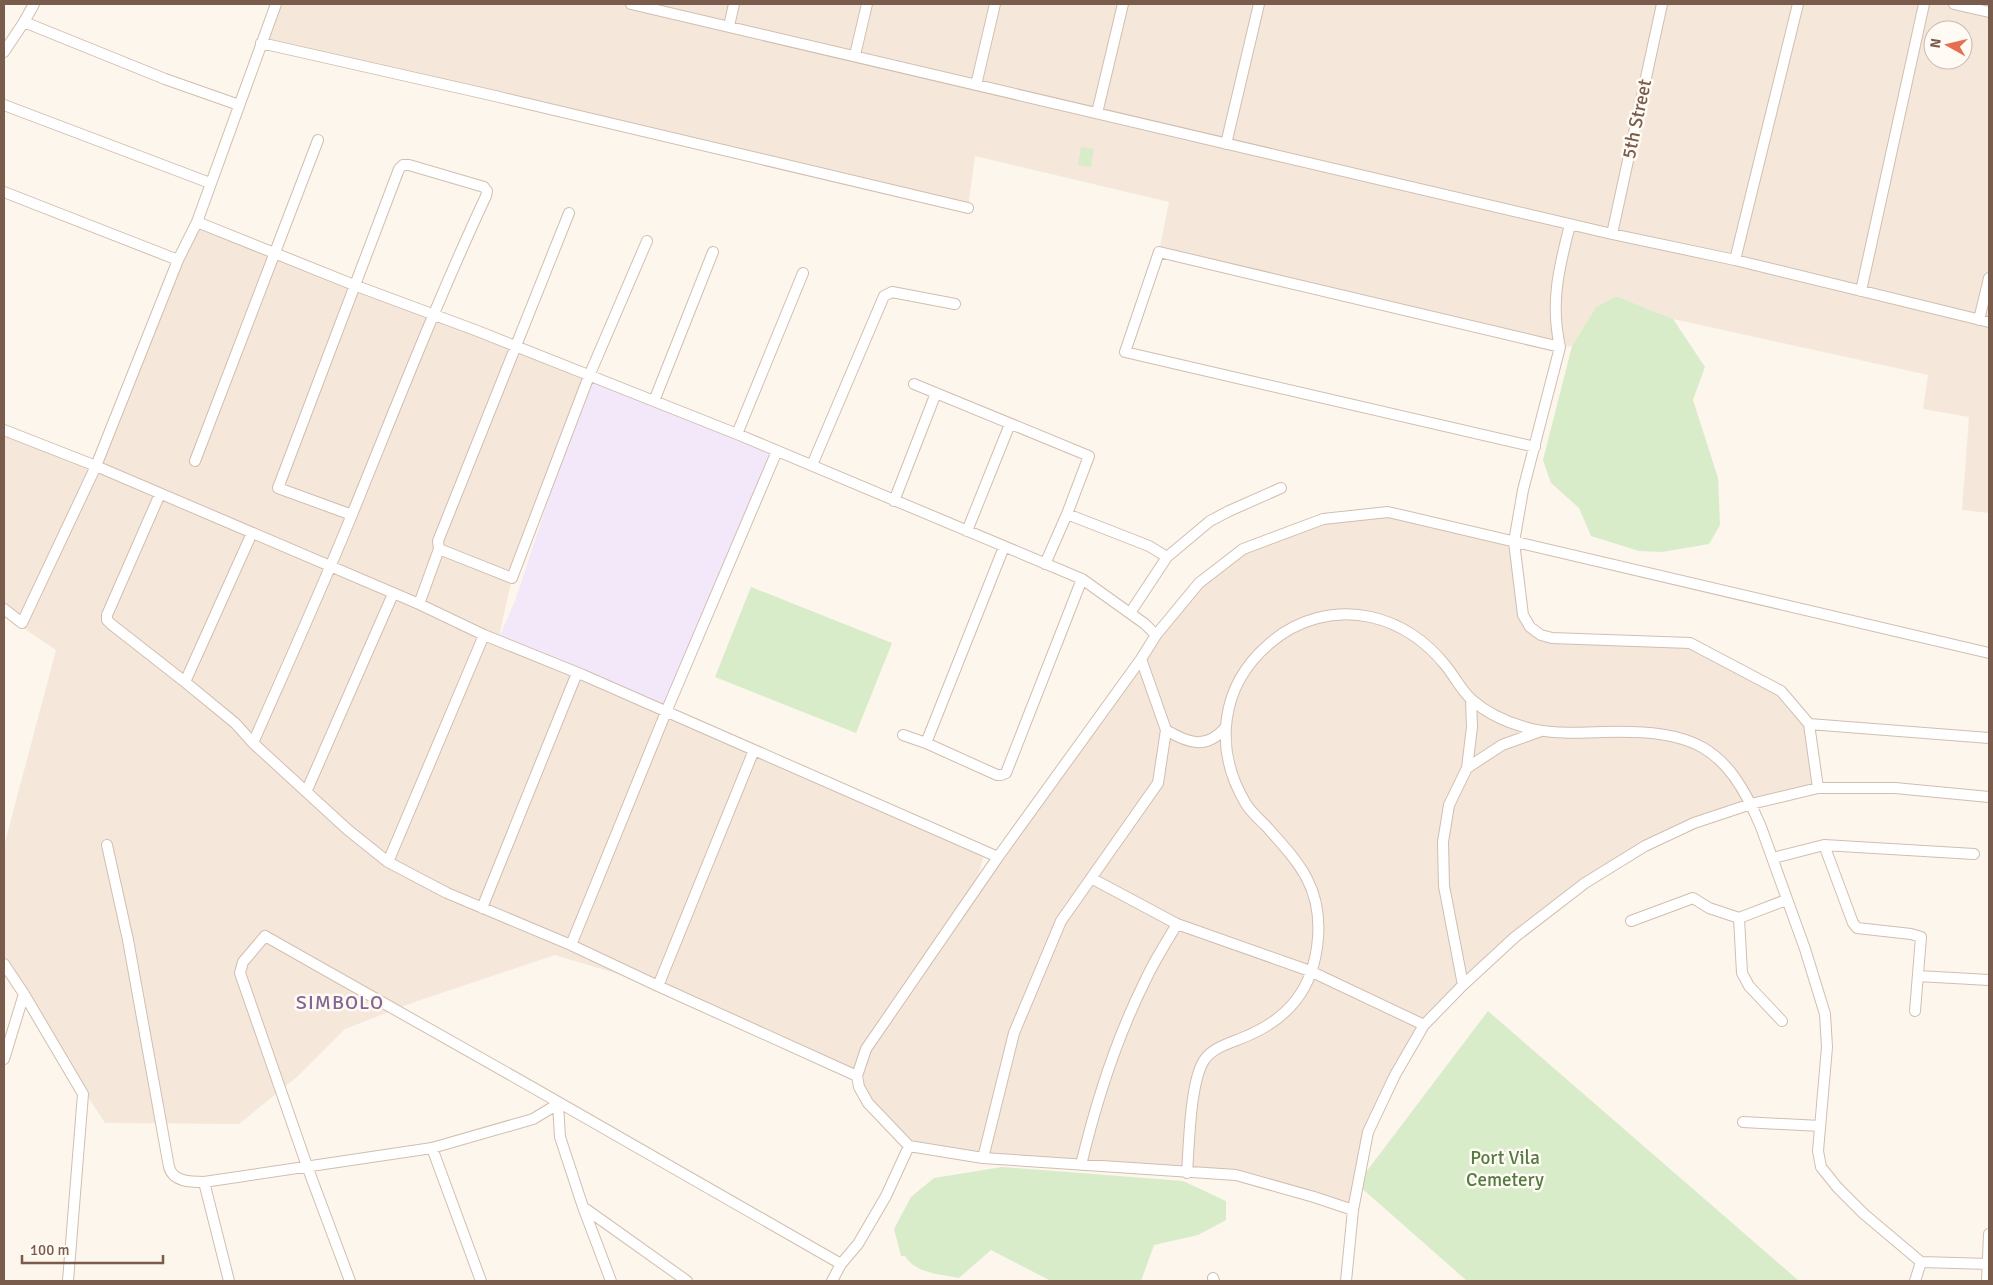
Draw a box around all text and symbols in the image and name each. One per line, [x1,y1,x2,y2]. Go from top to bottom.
north arrow [1923,20,1973,70]
text: N [1927,37,1945,49]
street label: 5th Street [1617,77,1657,161]
district label: SIMBOLO [296,990,384,1015]
park label: Port Vila Cemetery [1466,1146,1544,1192]
scale bar [22,1232,164,1264]
text: 100 m [30,1241,70,1259]

